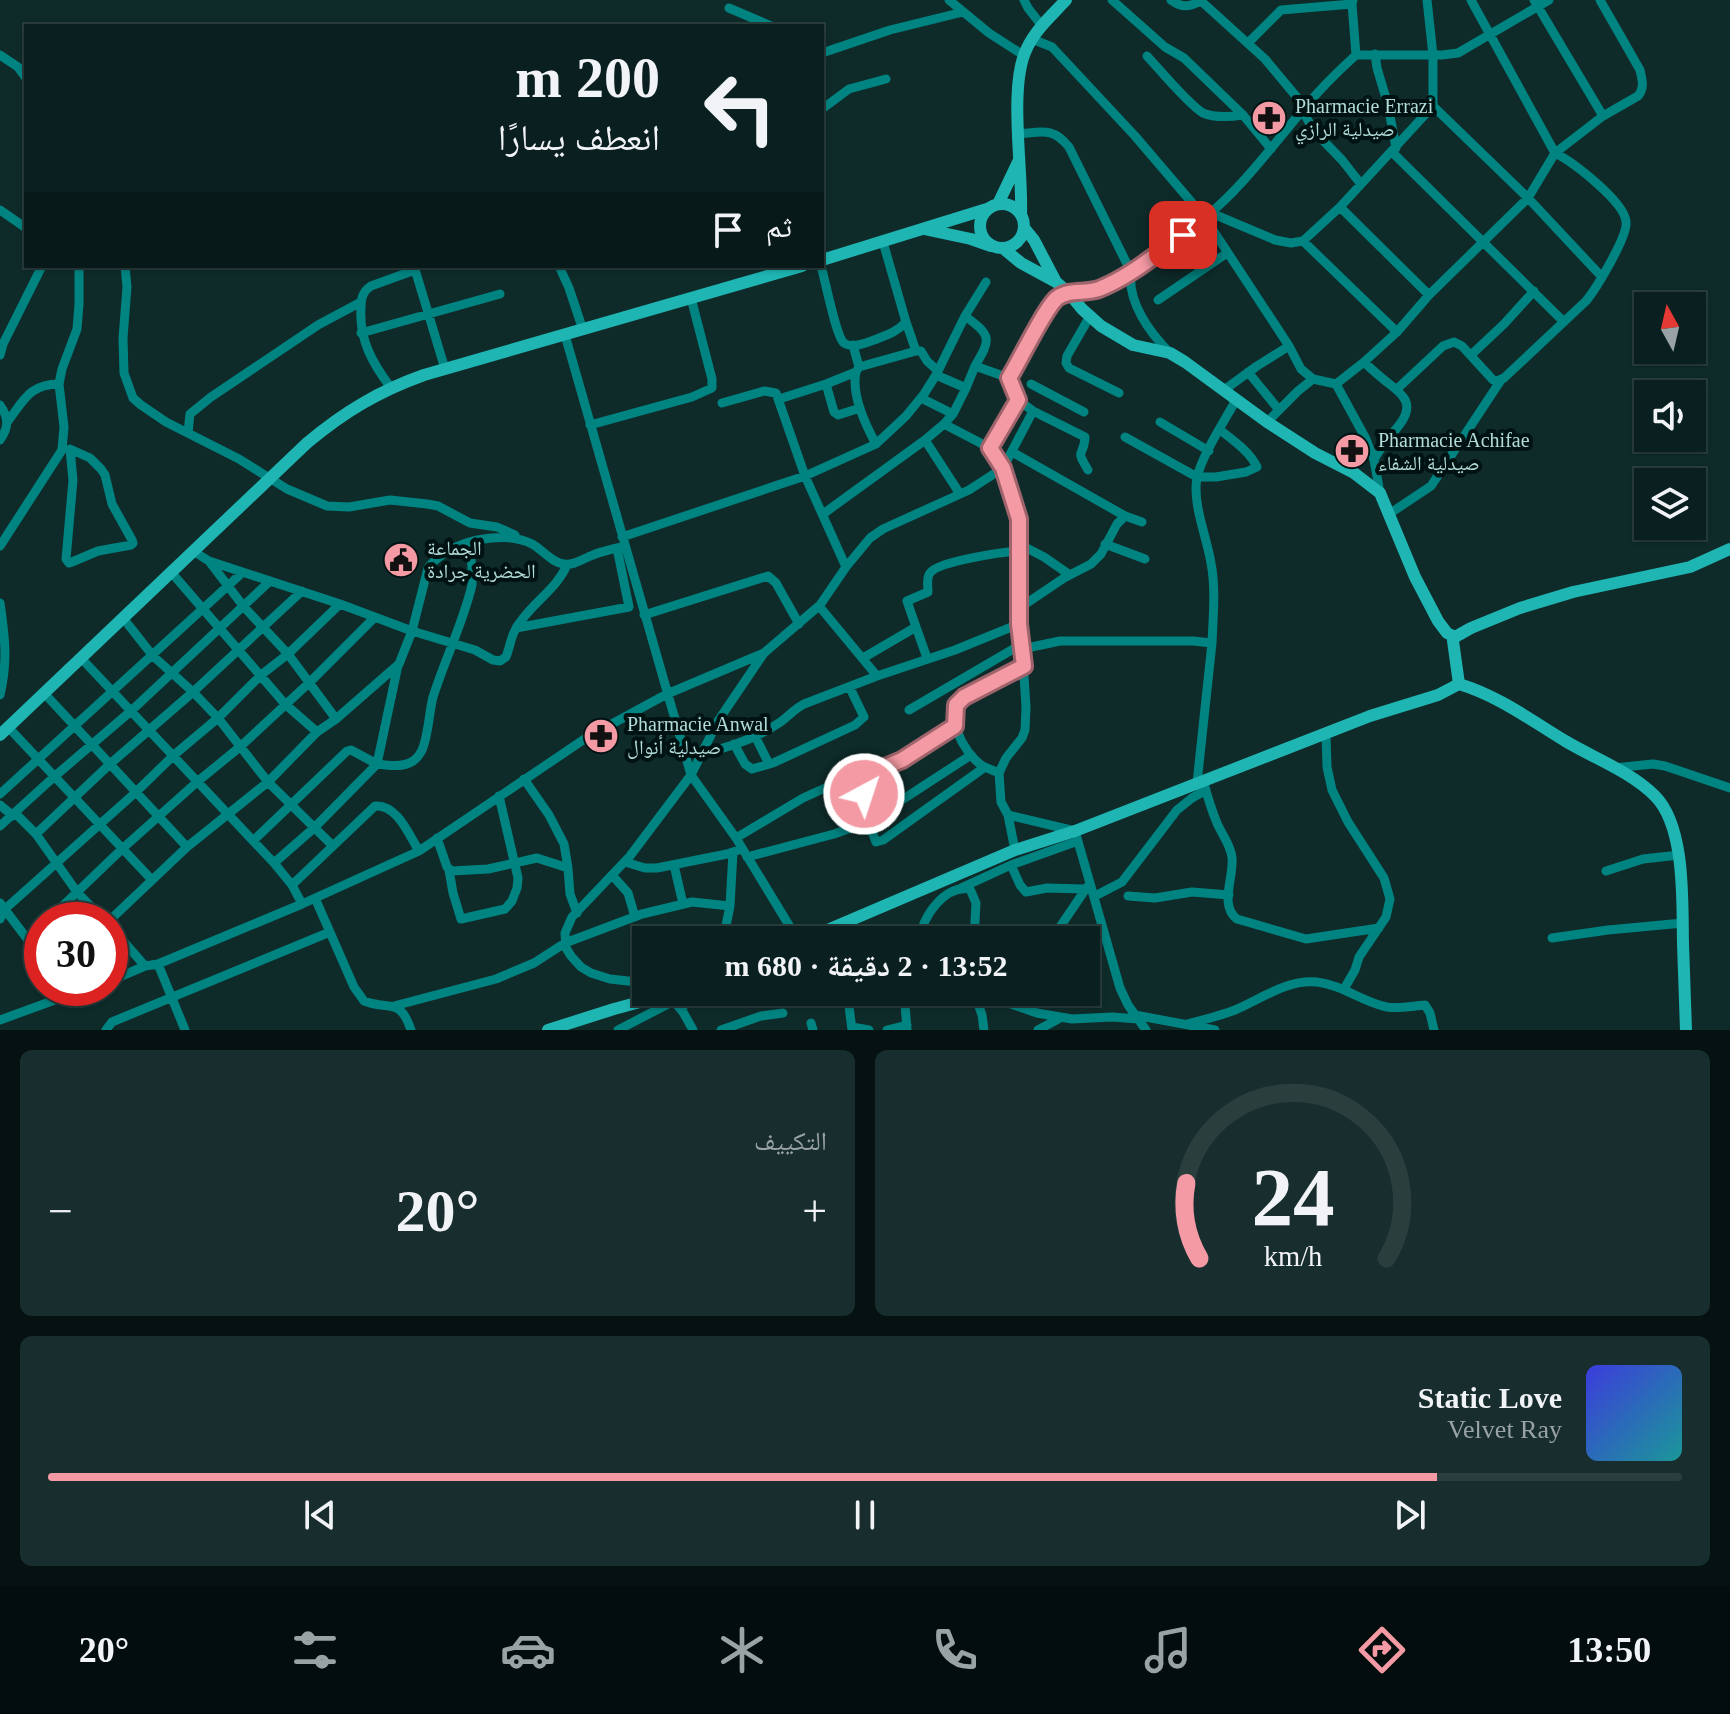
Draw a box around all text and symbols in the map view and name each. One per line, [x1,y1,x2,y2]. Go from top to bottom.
text: 200 m [515,47,660,109]
icon: left [688,56,792,160]
place label: Pharmacie Errazi صيدلية الرازي [1295,95,1434,145]
pharmacy icon: Pharmacie Errazi صيدلية الرازي [1250,99,1288,137]
text: انعطف يسارًا [498,118,660,158]
pin [1149,201,1217,269]
icon: arrive [706,208,750,252]
text: ثم [766,210,792,243]
icon: arrive [1161,213,1205,257]
north arrow [1634,292,1706,364]
map controls [1634,292,1706,540]
button: sound [1634,380,1706,452]
place label: Pharmacie Achifae صيدلية الشفاء [1378,429,1530,474]
pharmacy icon: Pharmacie Achifae صيدلية الشفاء [1333,432,1371,470]
button: layers [1634,468,1706,540]
place label: الجماعة الحضرية جرادة [427,537,536,582]
public building icon: الجماعة الحضرية جرادة [382,541,420,579]
place label: Pharmacie Anwal صيدلية أنوال [627,713,769,759]
pharmacy icon: Pharmacie Anwal صيدلية أنوال [582,717,620,755]
position arrow [822,752,906,836]
speed limit sign: 30 [24,902,128,1006]
text: 13:52 · 2 دقيقة · 680 m [724,949,1008,982]
text: التكييف [754,1127,827,1156]
text: 24 [1251,1151,1334,1243]
text: 20° [396,1178,480,1244]
text: − [48,1187,73,1236]
text: + [802,1187,827,1236]
text: km/h [1263,1241,1322,1272]
text: Static Love [1418,1381,1562,1414]
text: Velvet Ray [1447,1415,1562,1444]
icon: previous [298,1493,342,1537]
icon: pause [843,1493,887,1537]
icon: next [1388,1493,1432,1537]
icon: filters [287,1622,343,1678]
icon: car [500,1622,556,1678]
icon: climate [714,1622,770,1678]
icon: phone [927,1622,983,1678]
icon: music [1140,1622,1196,1678]
icon: directions [1354,1622,1410,1678]
text: 20° [79,1630,129,1670]
text: 13:50 [1567,1630,1651,1670]

